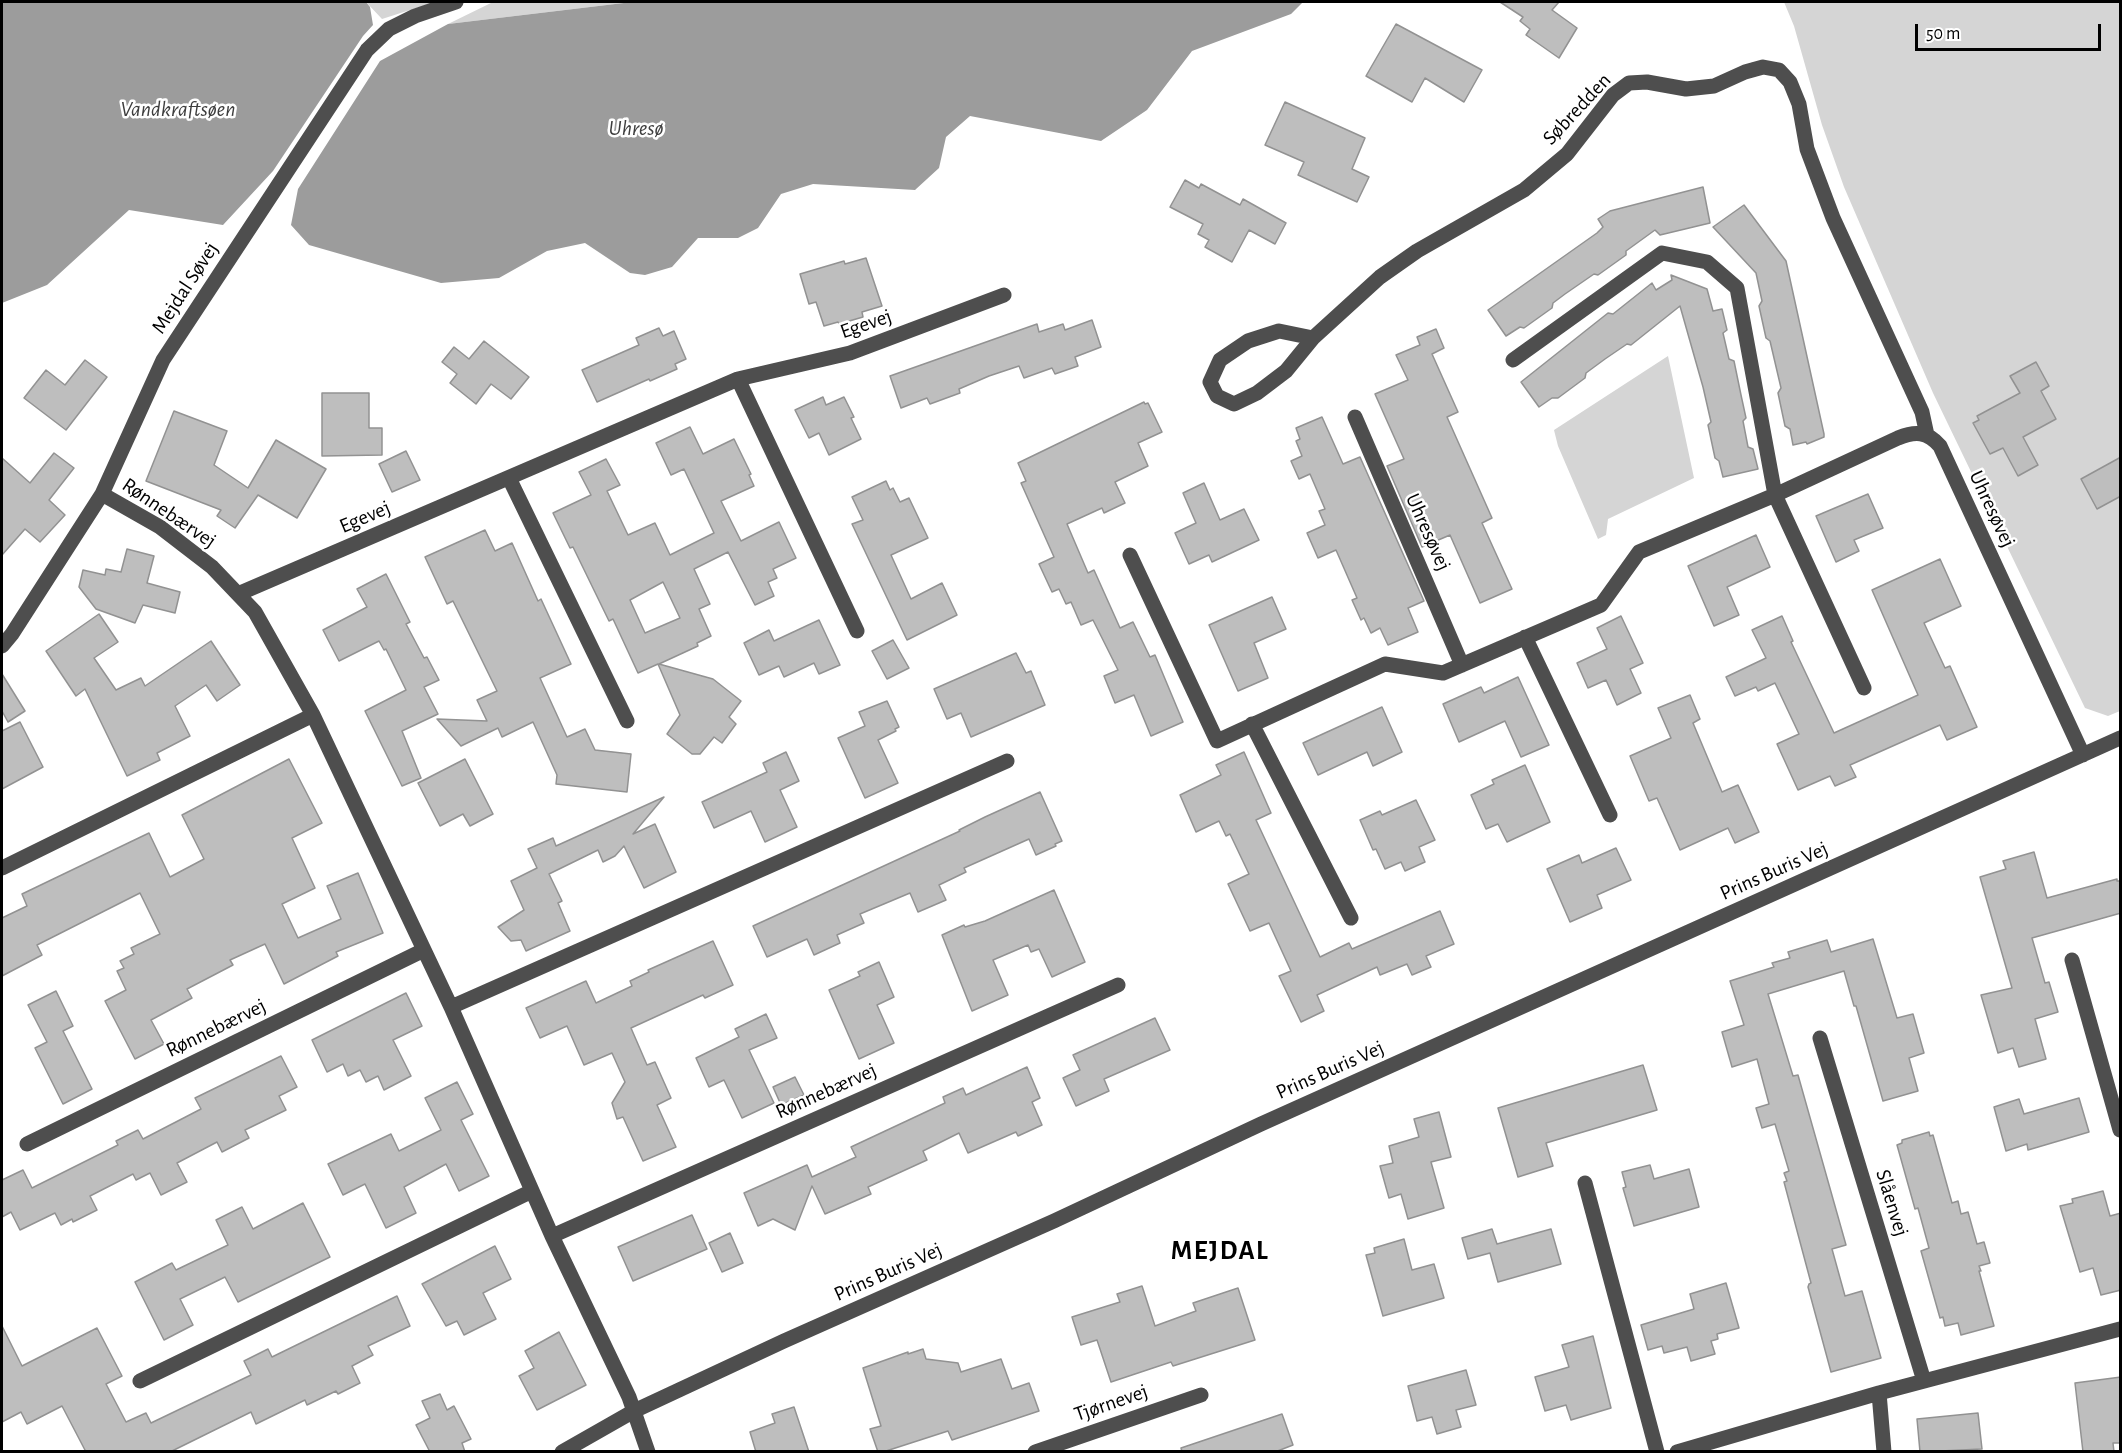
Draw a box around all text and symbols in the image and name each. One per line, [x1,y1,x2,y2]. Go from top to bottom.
scale bar [1918,12,2104,50]
text: 50 m [1926,25,1960,43]
street label: Søbredden [1537,68,1617,150]
water label: Vandkraftsøen [121,96,235,122]
water label: Uhresø [609,115,663,141]
street label: Mejdal Søvej [146,238,224,338]
street label: Egevej [837,303,895,345]
street label: Uhresøvej [1963,467,2021,551]
street label: Rønnebærvej [117,472,221,554]
street label: Uhresøvej [1400,489,1456,575]
street label: Egevej [336,495,394,539]
street label: Prins Buris Vej [1716,836,1832,906]
street label: Rønnebærvej [162,993,270,1063]
street label: Prins Buris Vej [1272,1035,1388,1105]
street label: Rønnebærvej [772,1058,880,1124]
street label: Slåenvej [1870,1167,1914,1239]
district label: MEJDAL [1171,1235,1269,1267]
street label: Prins Buris Vej [830,1237,946,1307]
street label: Tjørnevej [1071,1379,1151,1427]

